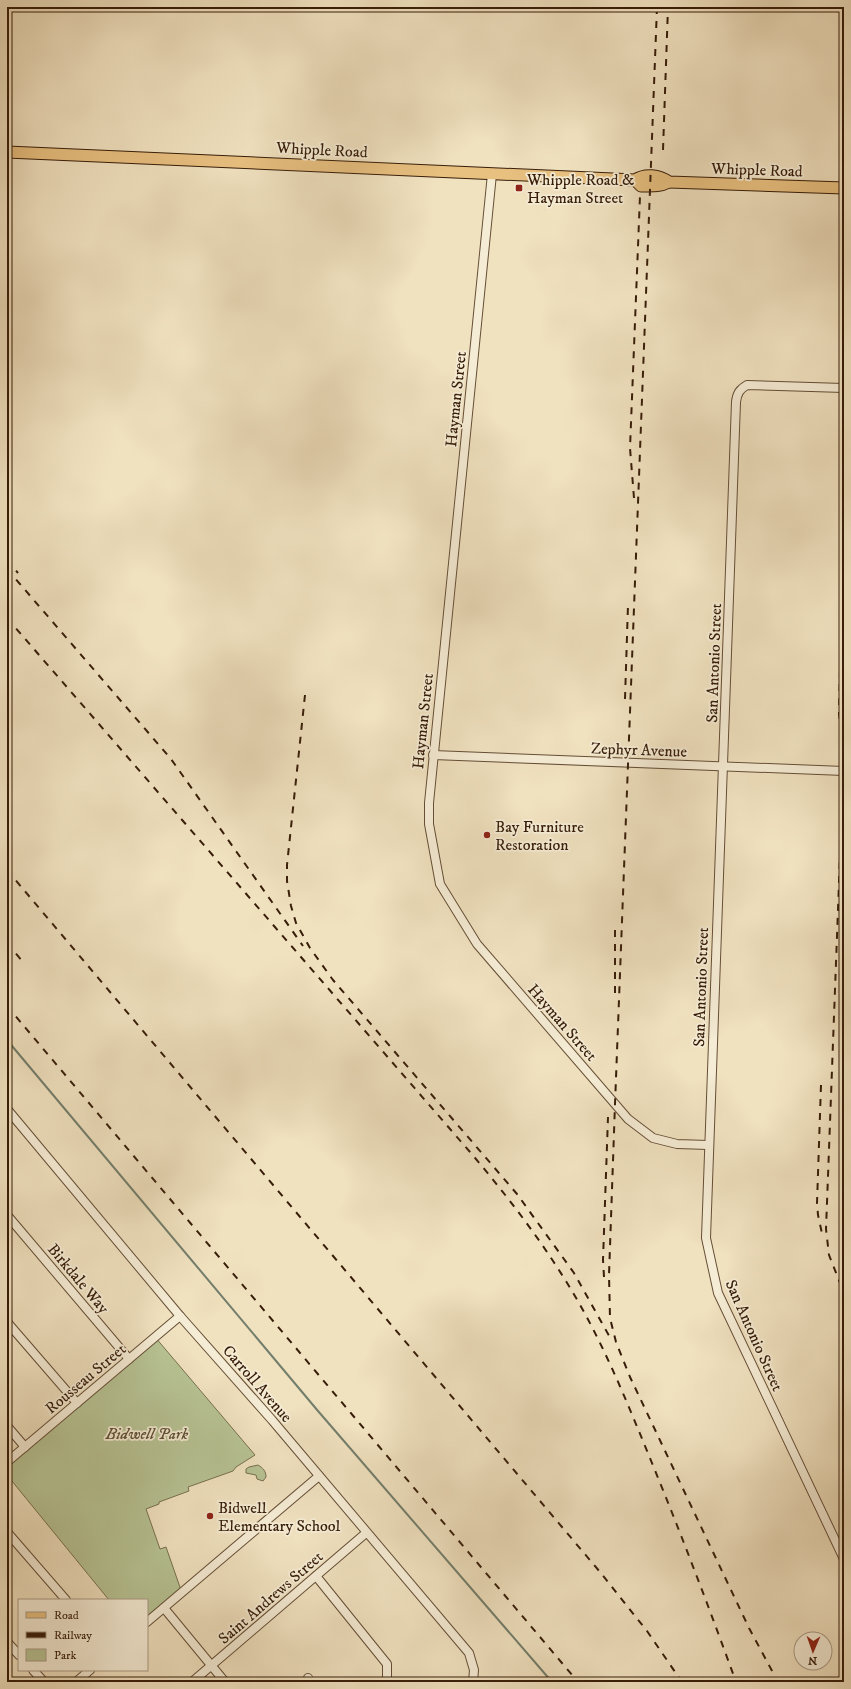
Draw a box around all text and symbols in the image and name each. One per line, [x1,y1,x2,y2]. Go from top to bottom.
street label: Whipple Road [275,138,368,162]
street label: Whipple Road [710,158,803,182]
place label: Whipple Road & Hayman Street [526,170,634,208]
marker: Whipple Road & Hayman Street [514,183,524,193]
street label: Hayman Street [441,350,471,448]
street label: San Antonio Street [702,603,726,723]
street label: Hayman Street [408,672,438,770]
street label: Zephyr Avenue [591,738,688,762]
place label: Bay Furniture Restoration [495,817,584,855]
marker: Bay Furniture Restoration [482,830,492,840]
street label: San Antonio Street [689,927,713,1047]
street label: Hayman Street [523,980,601,1066]
street label: Birkdale Way [43,1239,114,1318]
street label: San Antonio Street [721,1277,788,1394]
street label: Rousseau Street [41,1339,130,1418]
street label: Carroll Avenue [218,1341,297,1427]
park label: Bidwell Park [105,1424,189,1444]
place label: Bidwell Elementary School [218,1498,341,1536]
marker: Bidwell Elementary School [205,1511,215,1521]
street label: Saint Andrews Street [214,1547,327,1649]
legend [18,1599,148,1671]
text: Road [54,1608,79,1623]
text: Railway [54,1628,92,1643]
north arrow [793,1631,833,1671]
text: Park [54,1648,76,1663]
text: N [808,1653,817,1667]

